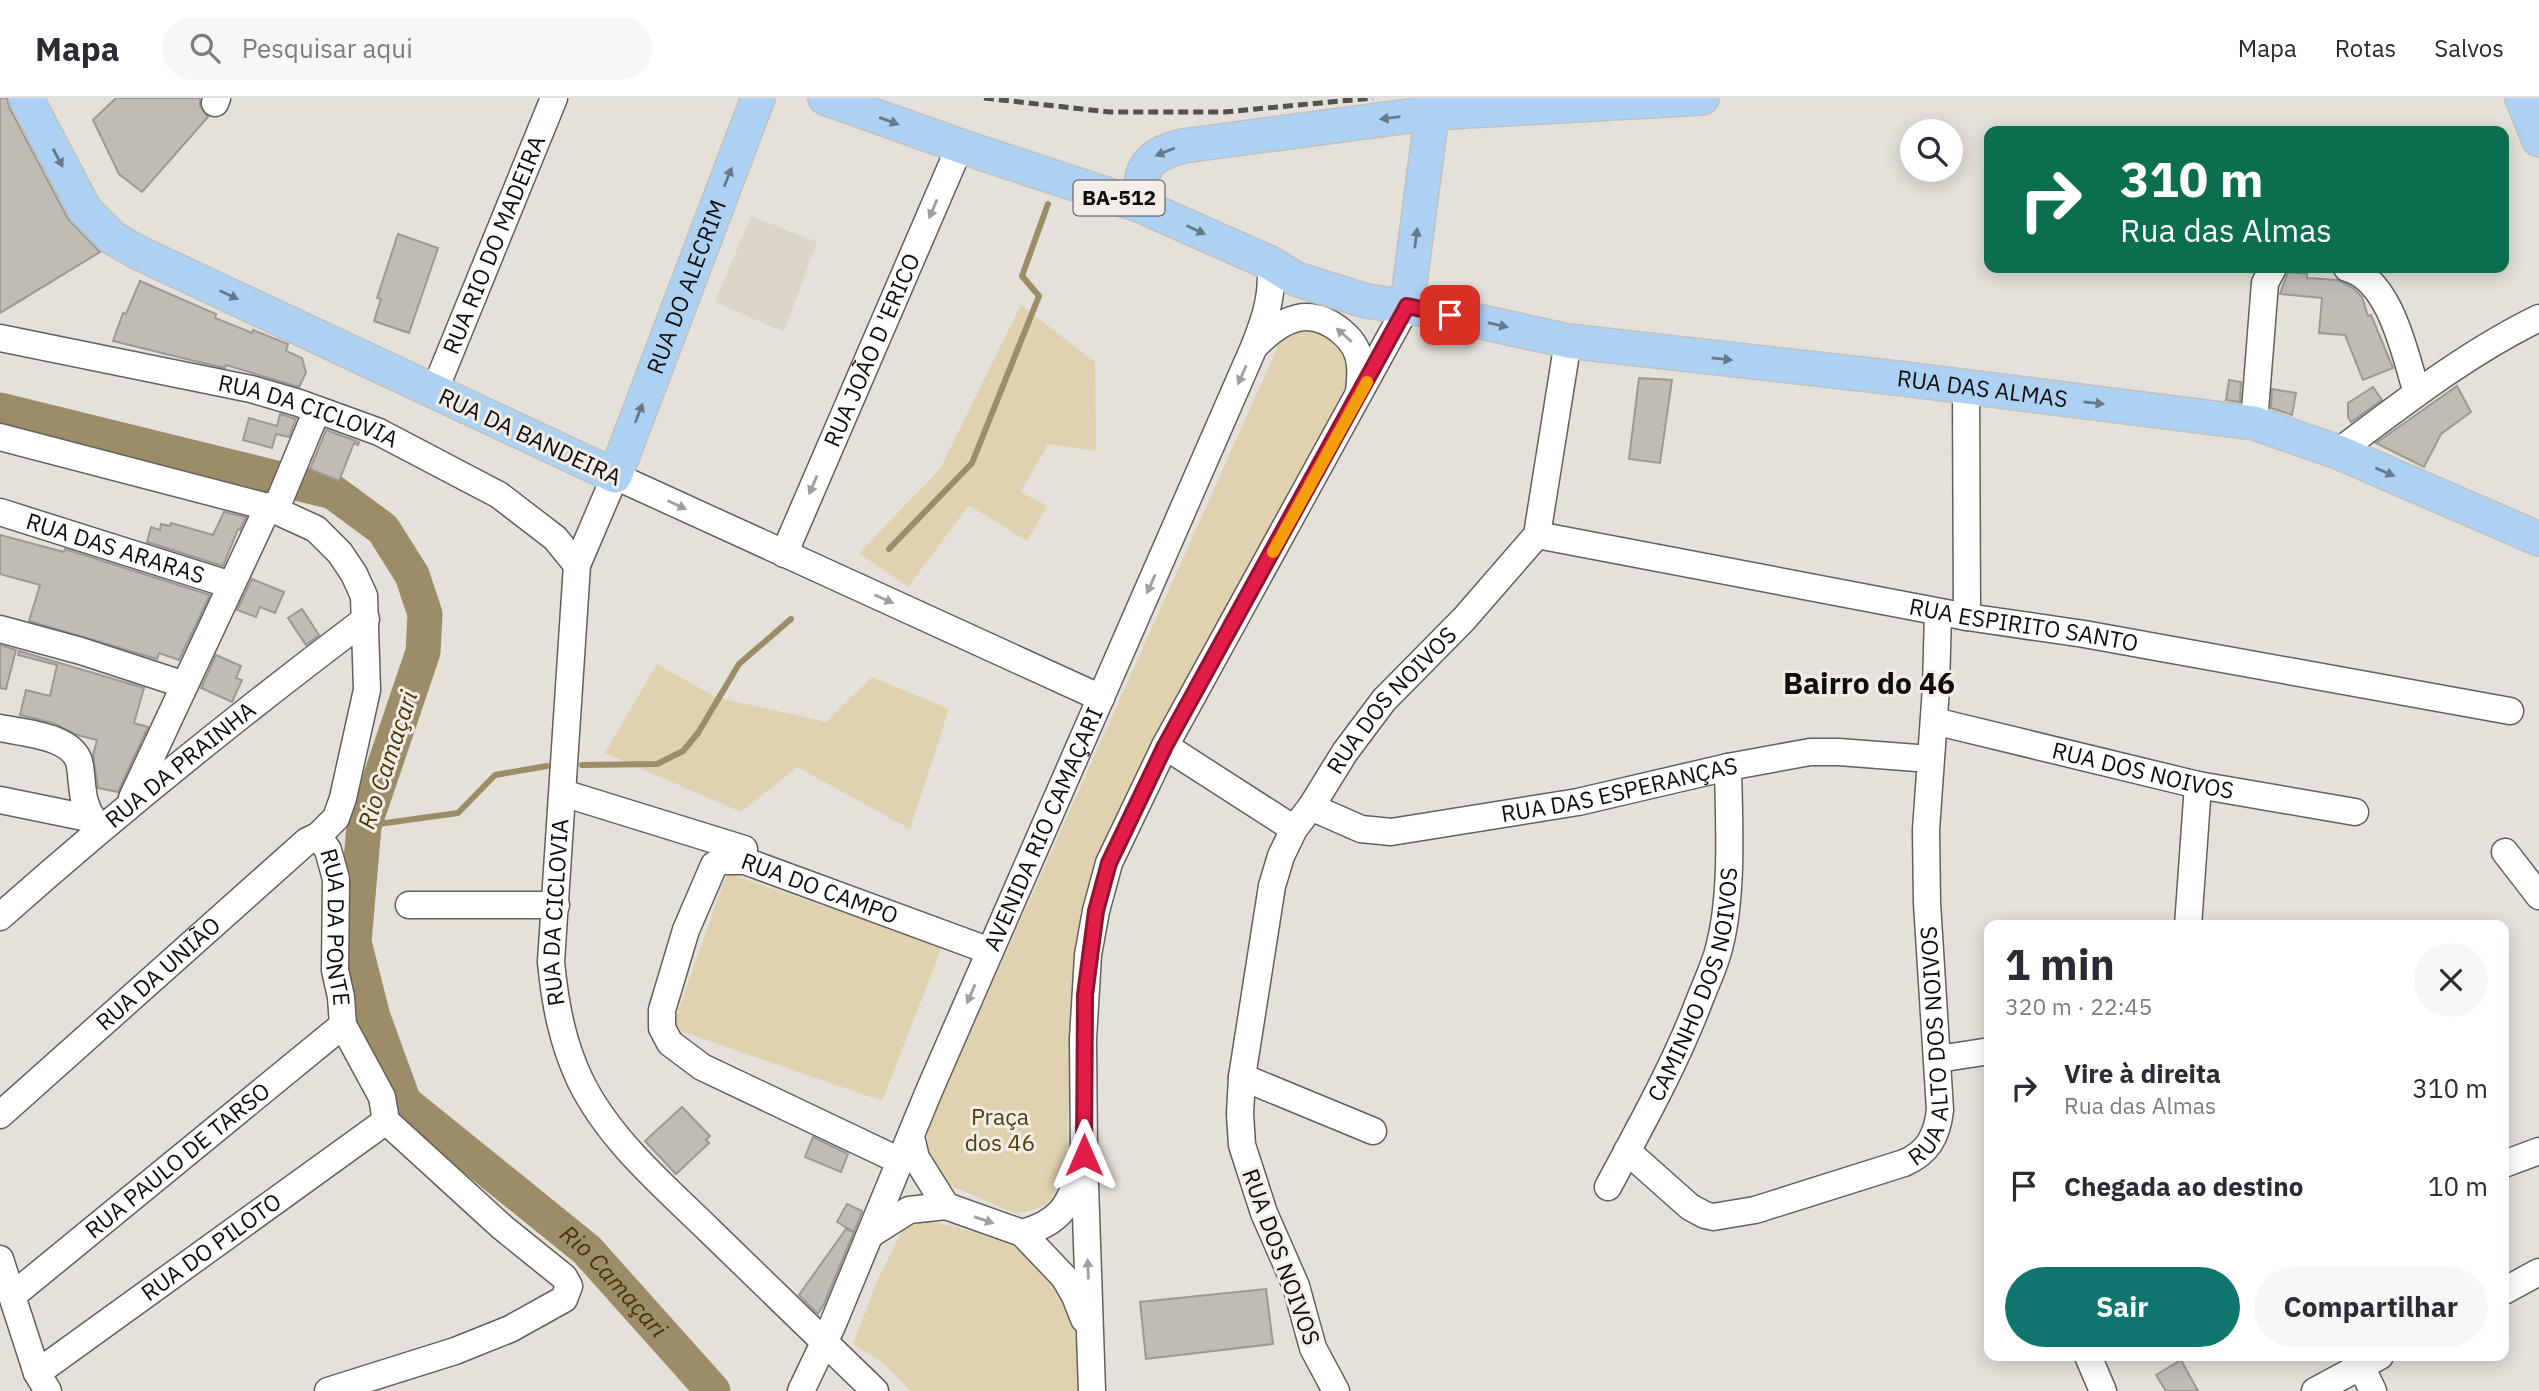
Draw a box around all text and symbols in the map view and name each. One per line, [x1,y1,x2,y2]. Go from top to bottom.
search box [162,17,652,80]
text: Mapa [35,27,120,70]
icon: search [186,29,224,67]
text: Pesquisar aqui [242,31,413,65]
text: Mapa [2238,32,2297,64]
text: Rotas [2335,32,2396,64]
text: Salvos [2434,32,2504,64]
one-way arrow [1379,113,1401,124]
one-way arrow [879,116,900,127]
map controls [1900,119,1963,182]
button: search [1900,119,1963,182]
street label: RUA RIO DO MADEIRA [435,130,551,358]
one-way arrow [1155,147,1176,158]
text: 310 m [2120,147,2264,210]
one-way arrow [52,148,64,168]
icon: right [2005,154,2096,245]
one-way arrow [723,166,734,187]
road number: BA-512 [1074,180,1164,216]
street label: RUA DO ALECRIM [639,195,732,378]
one-way arrow [927,199,939,219]
text: Rua das Almas [2120,209,2332,251]
one-way arrow [1186,224,1206,236]
one-way arrow [1410,227,1421,249]
street label: RUA JOÃO D 'ERICO [816,248,926,451]
pin [1420,285,1480,345]
one-way arrow [219,290,239,301]
icon: arrive [1431,296,1469,334]
one-way arrow [1487,320,1509,331]
one-way arrow [1335,327,1353,343]
one-way arrow [1711,353,1733,364]
street label: RUA DAS ALMAS [1896,362,2070,413]
one-way arrow [1236,365,1248,385]
street label: RUA DA CICLOVIA [216,367,404,454]
street label: RUA DA BANDEIRA [434,381,627,492]
one-way arrow [2083,397,2105,408]
one-way arrow [634,402,645,423]
one-way arrow [2375,466,2395,478]
one-way arrow [808,475,819,496]
one-way arrow [667,499,687,511]
street label: RUA DAS ARARAS [23,505,209,590]
one-way arrow [1145,573,1156,594]
street label: RUA ESPIRITO SANTO [1907,590,2141,658]
one-way arrow [874,593,894,605]
street label: RUA DOS NOIVOS [1319,619,1462,779]
district label: Bairro do 46 [1783,663,1955,702]
water label: Rio Camaçari [350,686,425,833]
street label: RUA DA PRAINHA [98,694,261,834]
street label: AVENIDA RIO CAMAÇARI [976,702,1109,955]
street label: RUA DOS NOIVOS [2049,734,2236,805]
street label: RUA DAS ESPERANÇAS [1499,750,1740,828]
street label: RUA DA CICLOVIA [535,817,574,1008]
street label: RUA DA PONTE [314,845,358,1007]
street label: RUA DO CAMPO [737,845,903,930]
street label: CAMINHO DOS NOIVOS [1640,867,1743,1106]
street label: RUA DA UNIÃO [89,910,226,1037]
street label: RUA ALTO DOS NOIVOS [1902,925,1955,1172]
text: 1 min [2005,937,2115,992]
button: close [2414,943,2488,1017]
one-way arrow [965,984,977,1004]
text: 320 m · 22:45 [2005,991,2152,1021]
text: Vire à direita [2064,1056,2221,1090]
icon: right [2005,1069,2043,1107]
text: 310 m [2412,1071,2488,1105]
street label: RUA PAULO DE TARSO [78,1075,276,1244]
text: Rua das Almas [2064,1090,2216,1120]
park label: Praça dos 46 [965,1101,1035,1157]
position arrow [1047,1118,1121,1192]
street label: RUA DOS NOIVOS [1236,1164,1328,1349]
icon: arrive [2005,1167,2043,1205]
text: Chegada ao destino [2064,1169,2303,1203]
text: 10 m [2428,1169,2488,1203]
street label: RUA DO PILOTO [135,1186,287,1307]
one-way arrow [974,1215,995,1226]
water label: Rio Camaçari [554,1217,675,1344]
one-way arrow [1082,1258,1094,1280]
button: Sair [2005,1267,2240,1347]
button: Compartilhar [2254,1267,2488,1347]

